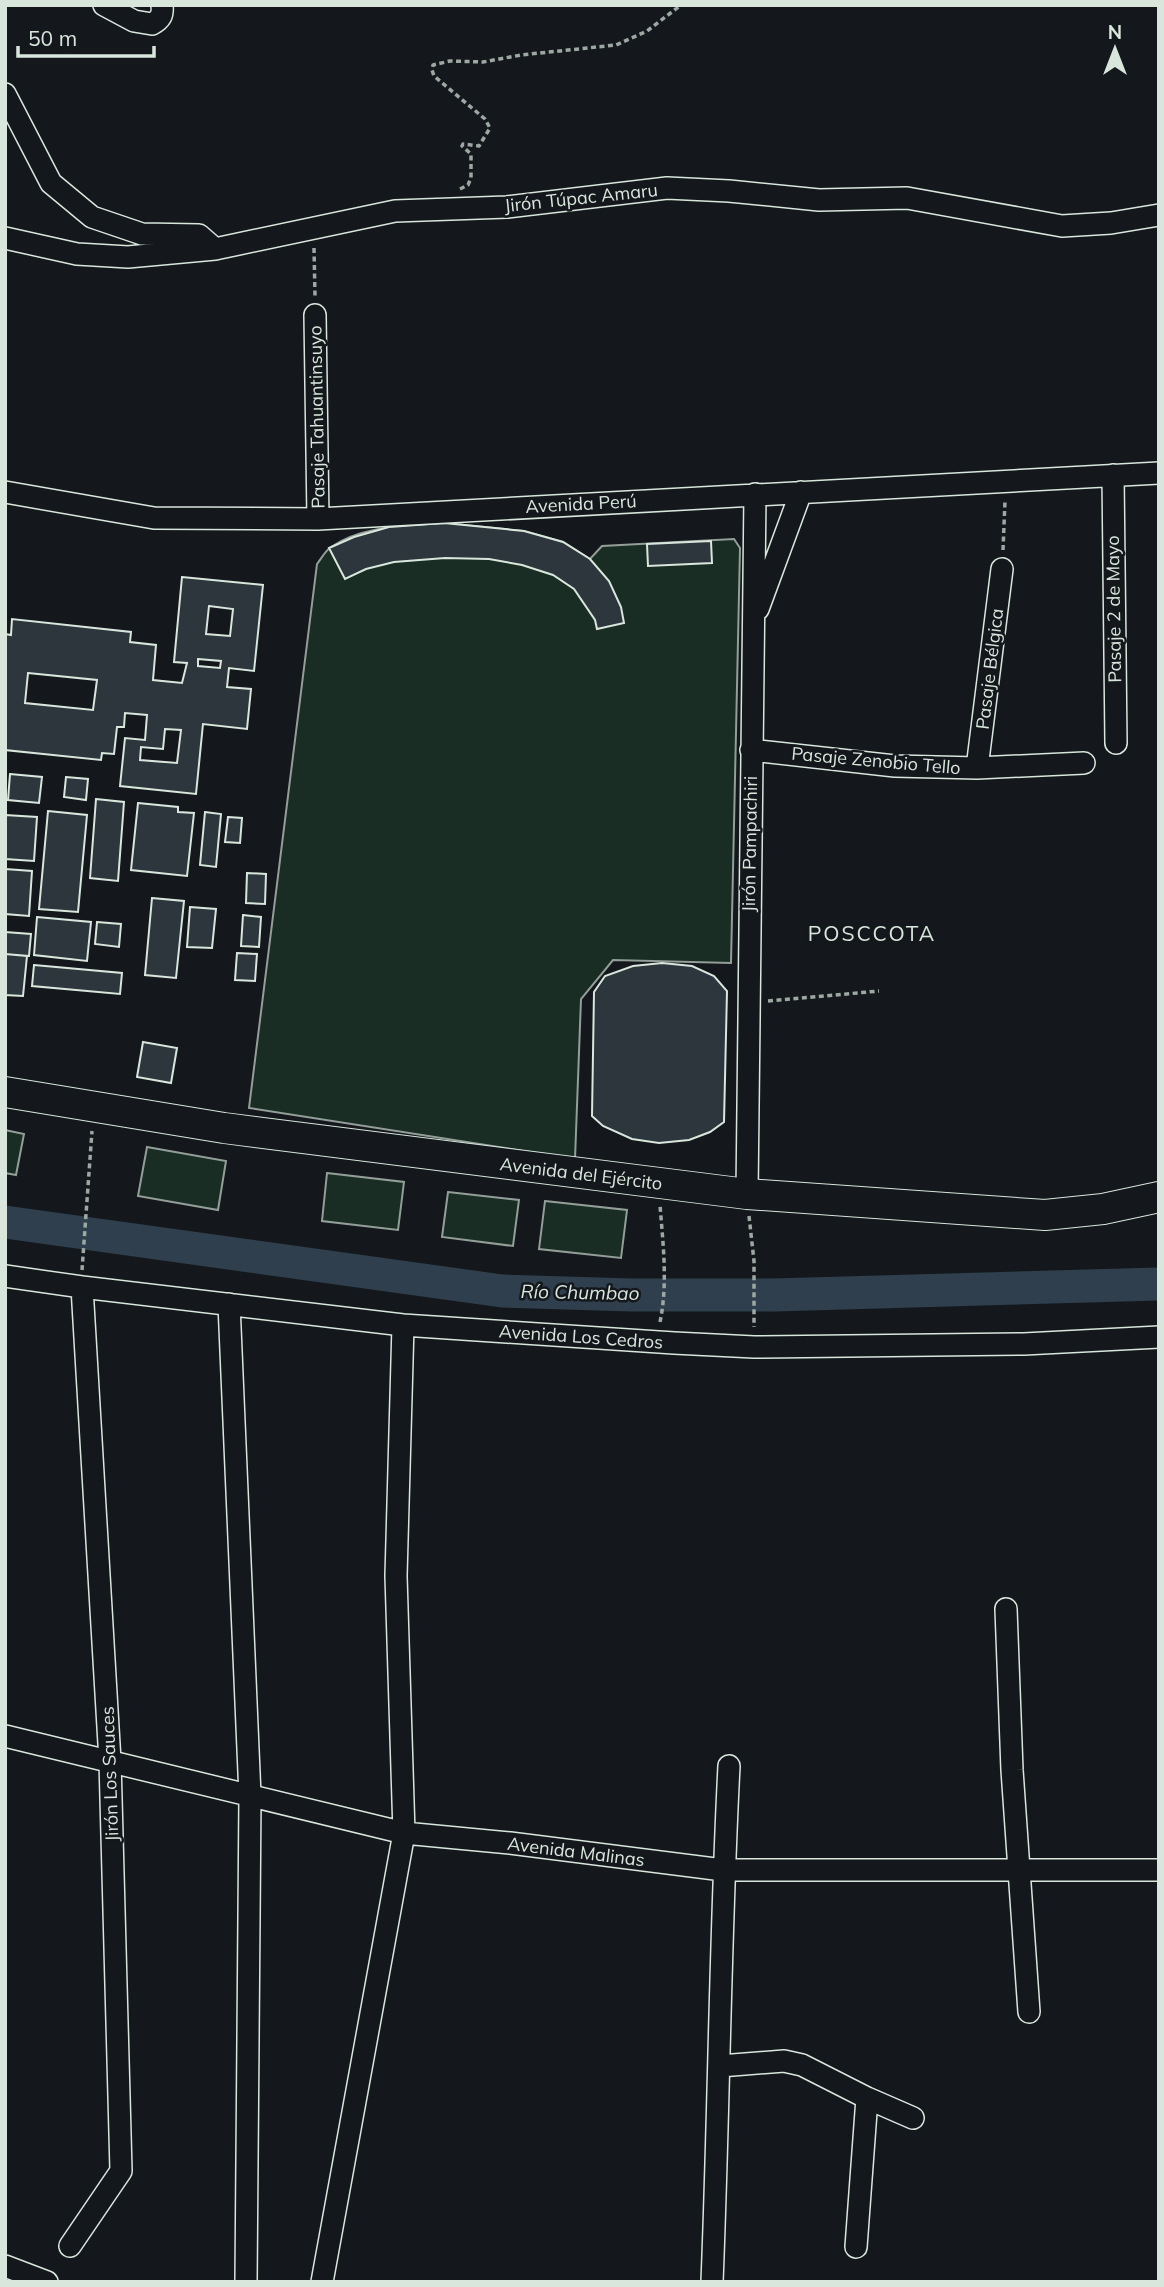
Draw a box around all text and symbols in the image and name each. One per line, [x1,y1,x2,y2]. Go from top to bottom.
scale bar [18,14,154,58]
north arrow [1080,14,1150,84]
text: N [1108,20,1122,44]
text: 50 m [28,25,77,51]
street label: Jirón Túpac Amaru [503,178,659,217]
street label: Pasaje Tahuantinsuyo [303,325,330,509]
street label: Avenida Perú [525,489,637,518]
street label: Pasaje 2 de Mayo [1101,535,1126,683]
street label: Pasaje Bélgica [971,607,1008,731]
street label: Pasaje Zenobio Tello [790,742,962,779]
street label: Jirón Pampachiri [737,776,762,912]
district label: POSCCOTA [808,920,936,946]
street label: Avenida del Ejército [499,1152,664,1195]
water label: Río Chumbao [520,1279,640,1305]
street label: Avenida Los Cedros [498,1319,664,1354]
street label: Jirón Los Sauces [96,1706,123,1842]
street label: Avenida Malinas [506,1832,646,1871]

